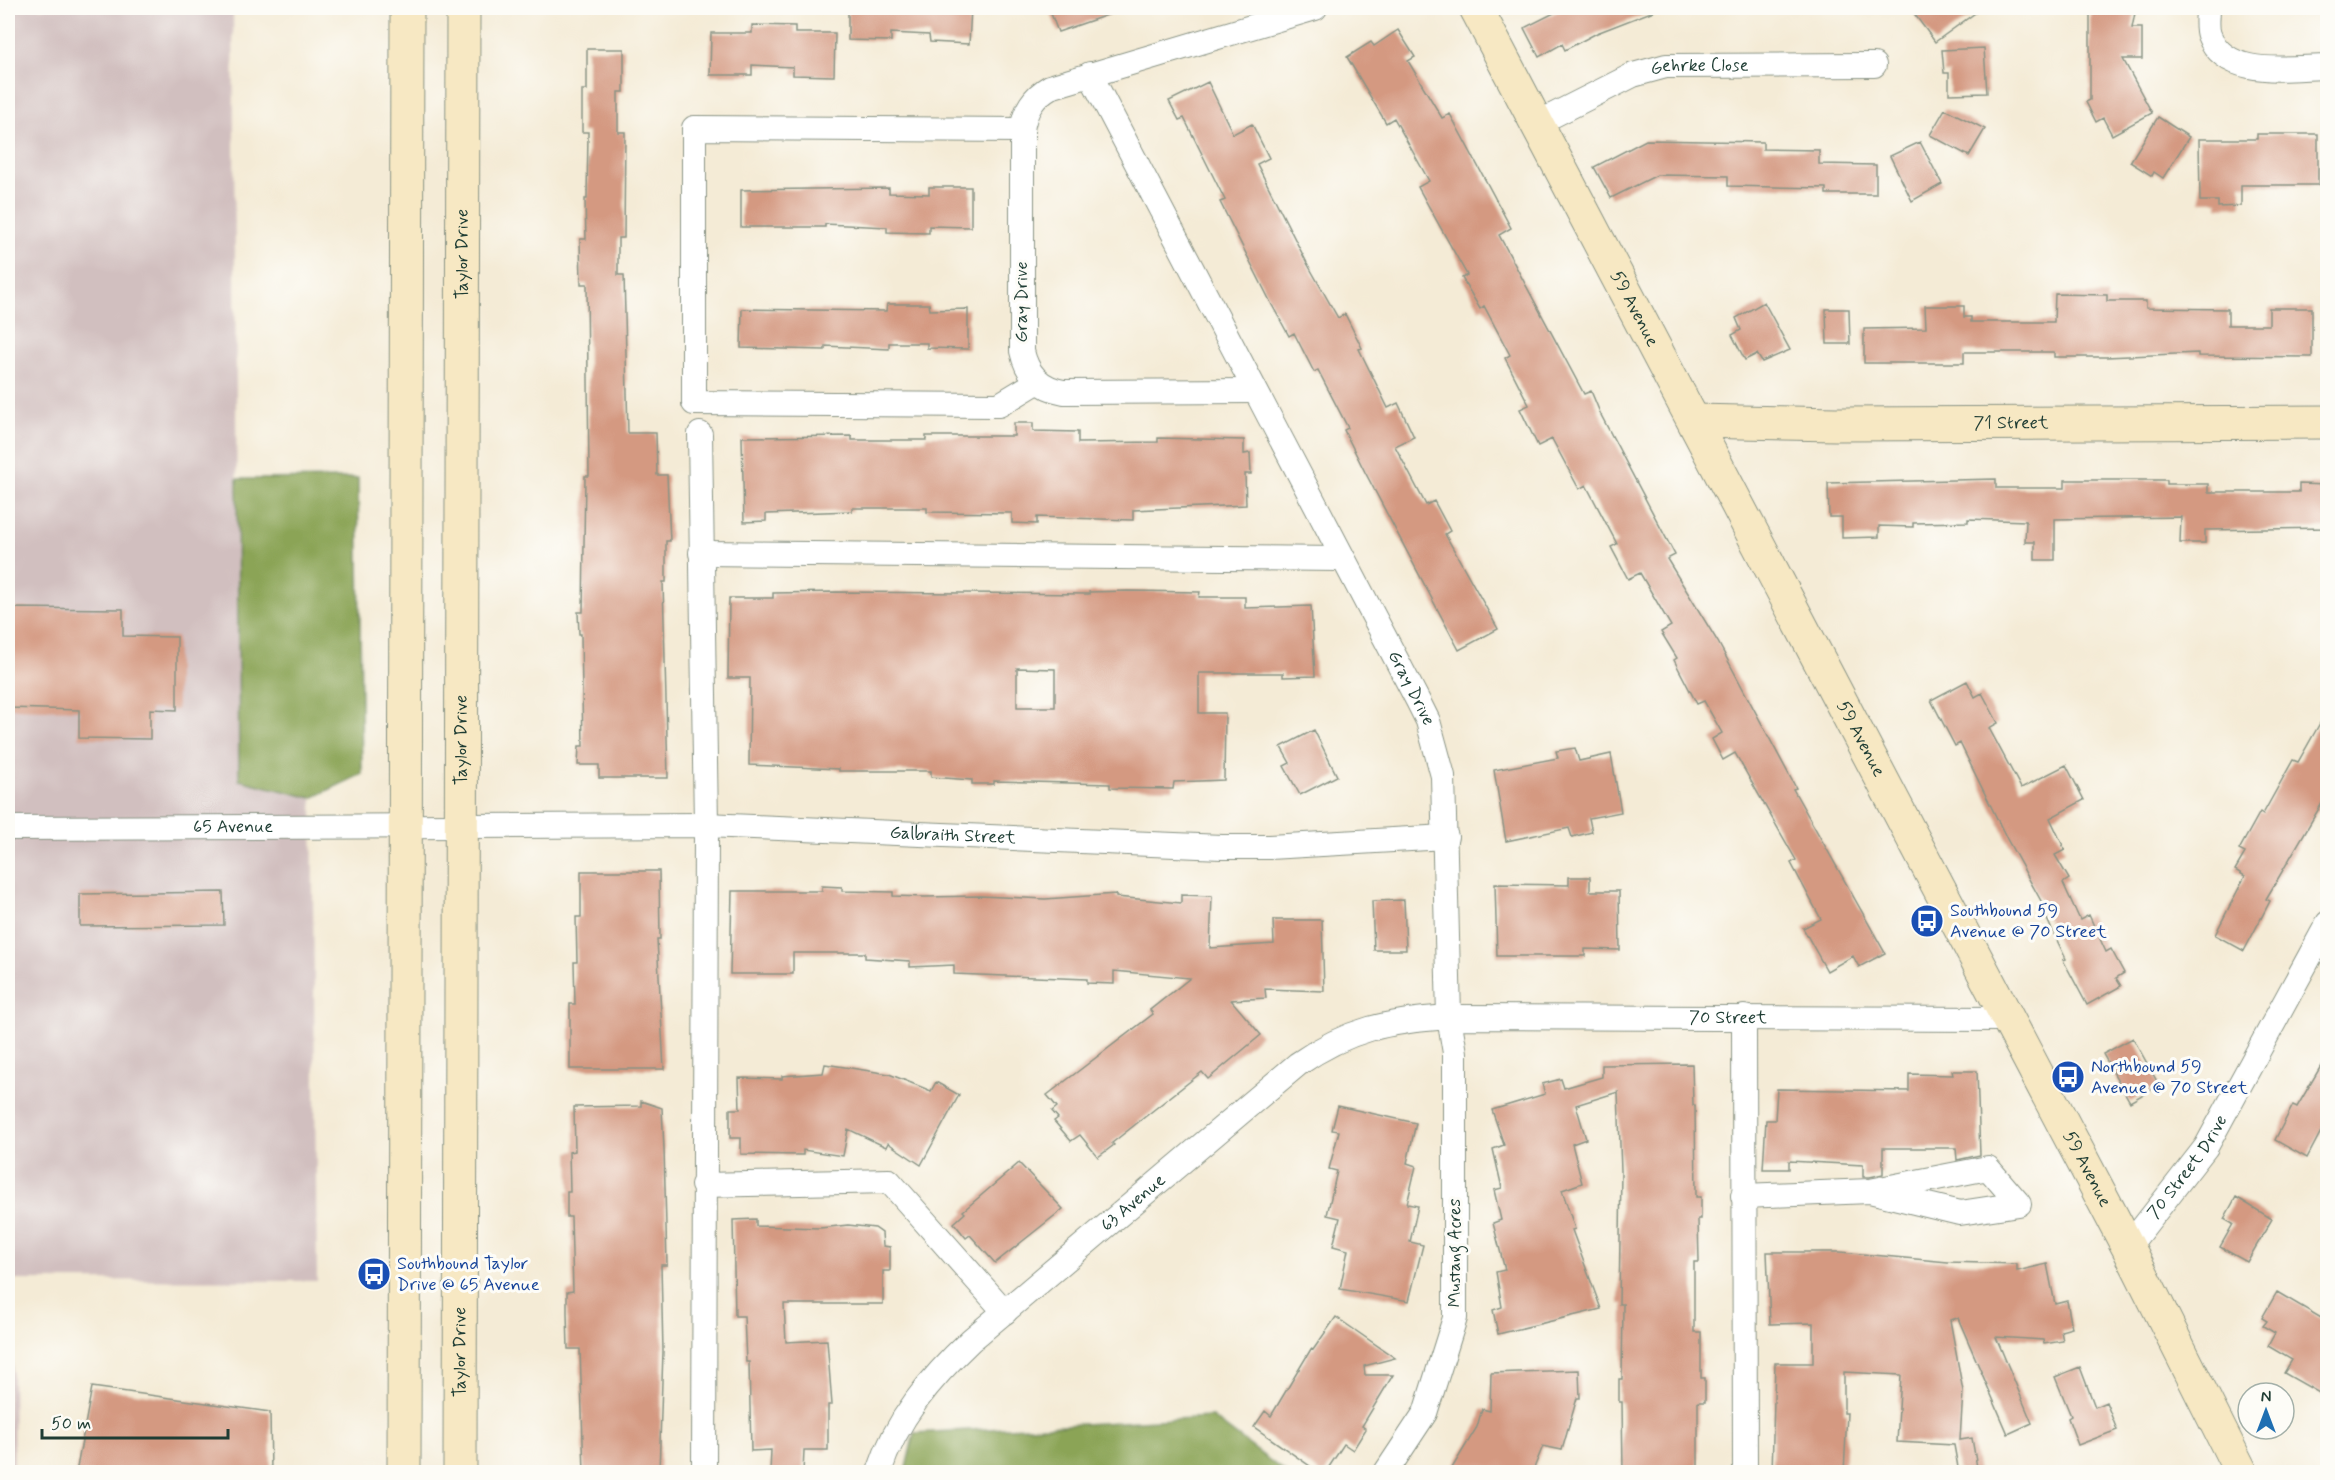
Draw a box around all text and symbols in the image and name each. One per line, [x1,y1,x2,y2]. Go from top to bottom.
street label: Gehrke Close [1648,54,1749,82]
street label: Taylor Drive [450,209,475,299]
street label: Gray Drive [1010,261,1034,343]
street label: 59 Avenue [1604,267,1664,351]
street label: 71 Street [1973,411,2049,435]
street label: Gray Drive [1382,646,1440,730]
street label: Taylor Drive [449,695,474,785]
street label: 59 Avenue [1831,697,1891,781]
street label: 65 Avenue [193,815,273,839]
street label: Galbraith Street [889,821,1017,850]
place label: Southbound 59 Avenue @ 70 Street [1950,899,2107,944]
bus stop icon: Southbound 59 Avenue @ 70 Street [1909,903,1945,939]
street label: 70 Street [1689,1006,1767,1030]
place label: Northbound 59 Avenue @ 70 Street [2091,1055,2248,1100]
bus stop icon: Northbound 59 Avenue @ 70 Street [2050,1059,2086,1095]
street label: 70 Street Drive [2142,1111,2233,1224]
street label: 59 Avenue [2057,1127,2117,1211]
street label: 63 Avenue [1096,1169,1171,1237]
street label: Mustang Acres [1443,1198,1469,1308]
place label: Southbound Taylor Drive @ 65 Avenue [397,1252,540,1297]
bus stop icon: Southbound Taylor Drive @ 65 Avenue [356,1256,392,1292]
street label: Taylor Drive [448,1307,472,1397]
north arrow [2236,1381,2296,1441]
text: N [2261,1387,2271,1408]
scale bar [42,1402,228,1440]
text: 50 m [51,1412,91,1436]

